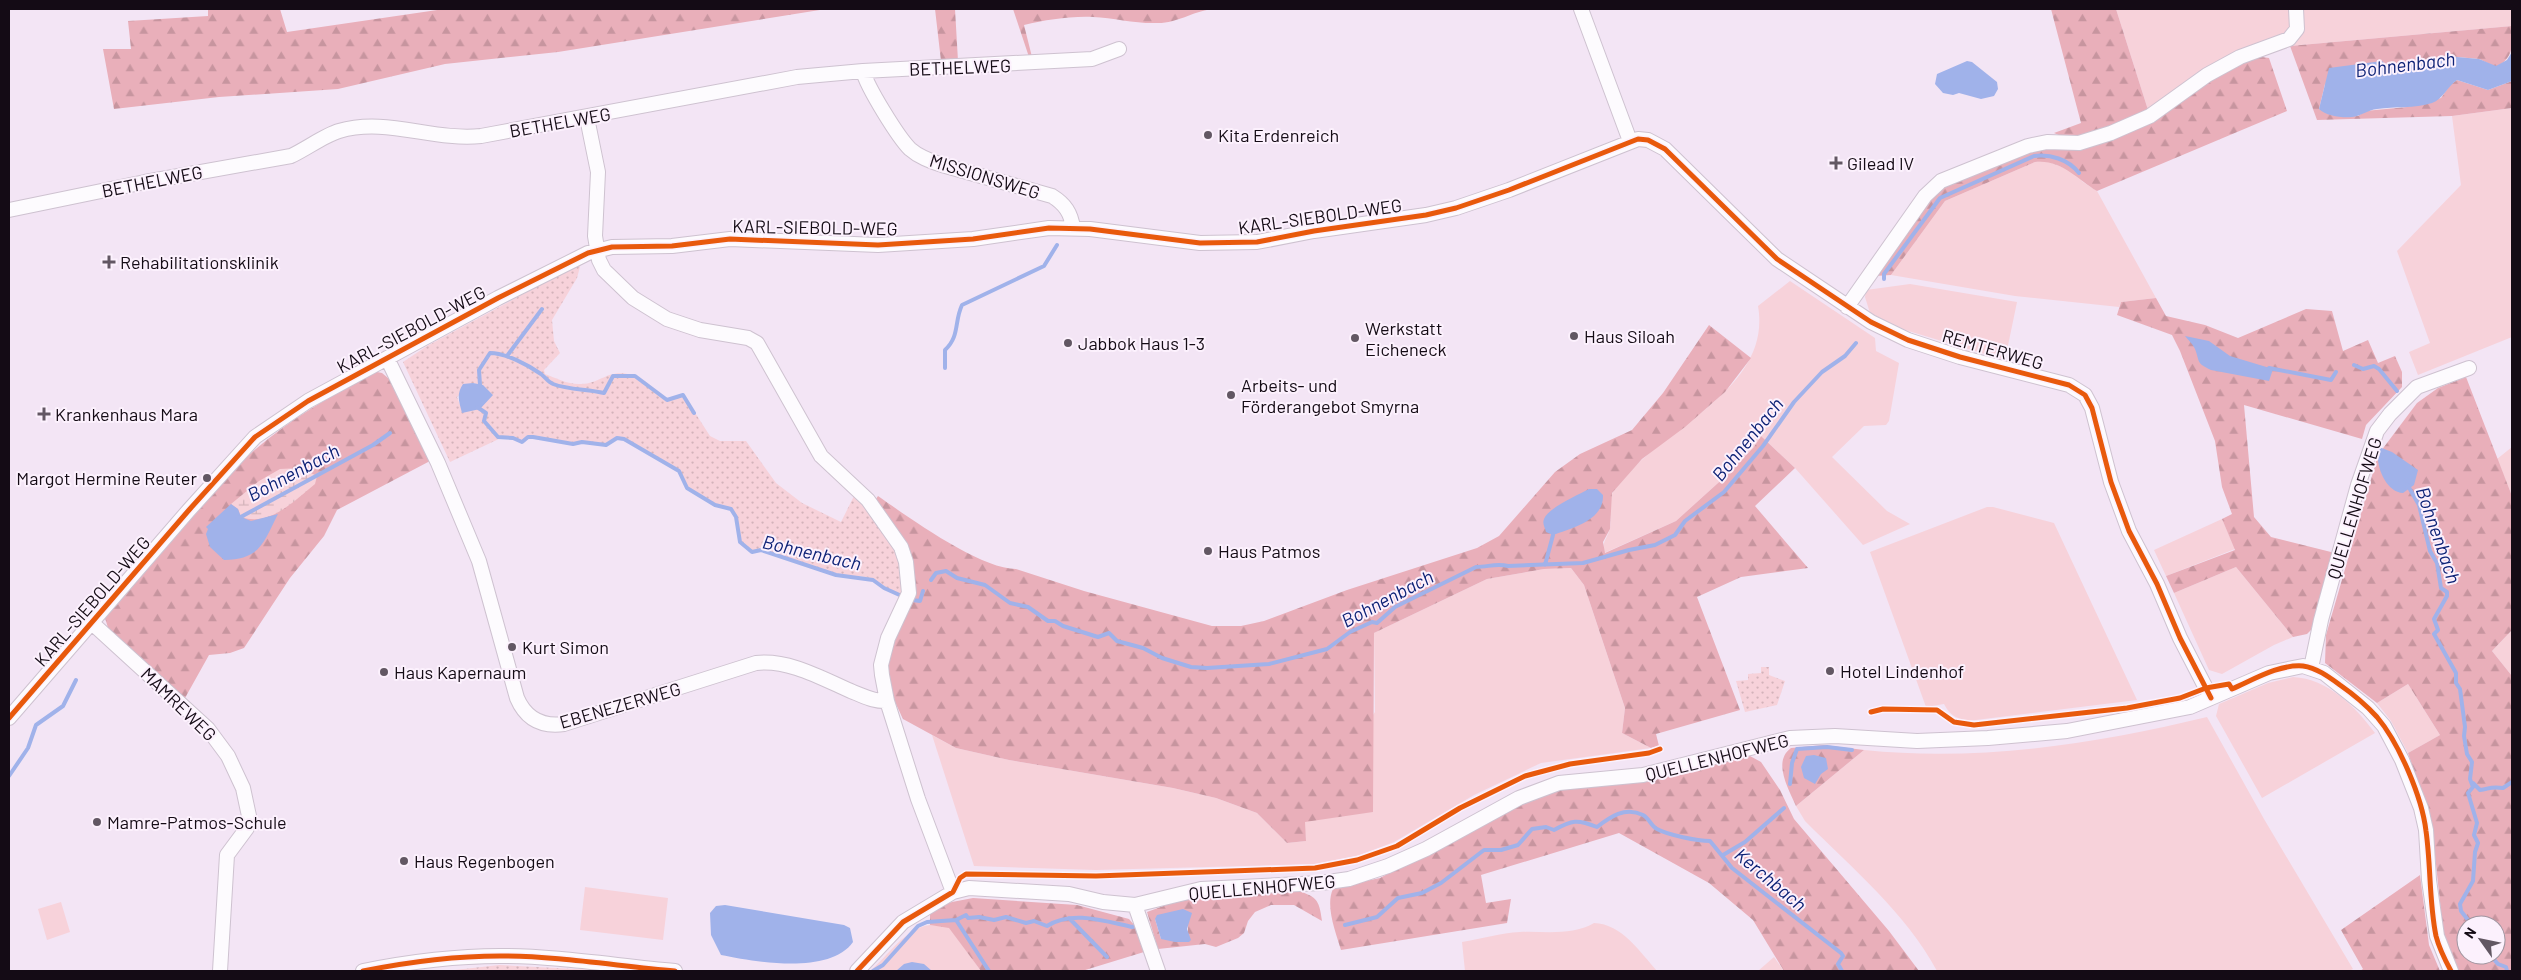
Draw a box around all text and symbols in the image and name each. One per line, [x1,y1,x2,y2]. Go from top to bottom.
water label: Bohnenbach [2354,46,2456,82]
street label: BETHELWEG [909,54,1011,80]
street label: BETHELWEG [508,102,612,142]
place label: Kita Erdenreich [1218,124,1339,146]
marker: Kita Erdenreich [1202,129,1214,141]
street label: MISSIONSWEG [927,149,1043,203]
place label: Gilead IV [1847,152,1915,174]
marker: Gilead IV [1829,156,1843,170]
street label: BETHELWEG [100,160,204,202]
street label: KARL-SIEBOLD-WEG [1237,194,1403,238]
street label: KARL-SIEBOLD-WEG [732,215,898,239]
place label: Rehabilitationsklinik [120,251,279,273]
marker: Rehabilitationsklinik [102,255,116,269]
street label: KARL-SIEBOLD-WEG [333,281,489,377]
place label: Werkstatt Eicheneck [1365,317,1447,360]
street label: REMTERWEG [1940,324,2046,374]
place label: Haus Siloah [1584,325,1675,347]
marker: Haus Siloah [1568,330,1580,342]
place label: Jabbok Haus 1-3 [1078,332,1205,354]
marker: Werkstatt Eicheneck [1349,332,1361,344]
marker: Jabbok Haus 1-3 [1062,337,1074,349]
place label: Arbeits- und Förderangebot Smyrna [1241,374,1419,417]
marker: Arbeits- und Förderangebot Smyrna [1225,389,1237,401]
water label: Bohnenbach [1706,393,1788,485]
place label: Krankenhaus Mara [55,403,198,425]
marker: Krankenhaus Mara [37,407,51,421]
street label: QUELLENHOFWEG [2322,434,2386,582]
water label: Bohnenbach [243,438,343,506]
place label: Margot Hermine Reuter [16,467,197,489]
marker: Margot Hermine Reuter [201,472,213,484]
water label: Bohnenbach [2412,484,2466,586]
water label: Bohnenbach [760,529,864,575]
street label: KARL-SIEBOLD-WEG [30,531,154,671]
place label: Haus Patmos [1218,540,1320,562]
marker: Haus Patmos [1202,545,1214,557]
water label: Bohnenbach [1337,564,1437,632]
place label: Kurt Simon [522,636,609,658]
marker: Kurt Simon [506,641,518,653]
place label: Hotel Lindenhof [1840,660,1964,682]
place label: Haus Kapernaum [394,661,526,683]
street label: MAMREWEG [137,663,221,745]
marker: Hotel Lindenhof [1824,665,1836,677]
marker: Haus Kapernaum [378,666,390,678]
street label: EBENEZERWEG [557,677,683,733]
street label: QUELLENHOFWEG [1643,729,1791,785]
place label: Mamre-Patmos-Schule [107,811,287,833]
marker: Mamre-Patmos-Schule [91,816,103,828]
water label: Kerchbach [1730,842,1812,916]
place label: Haus Regenbogen [414,850,555,872]
marker: Haus Regenbogen [398,855,410,867]
street label: QUELLENHOFWEG [1188,870,1336,904]
north arrow [2456,915,2506,965]
text: N [2460,924,2479,941]

